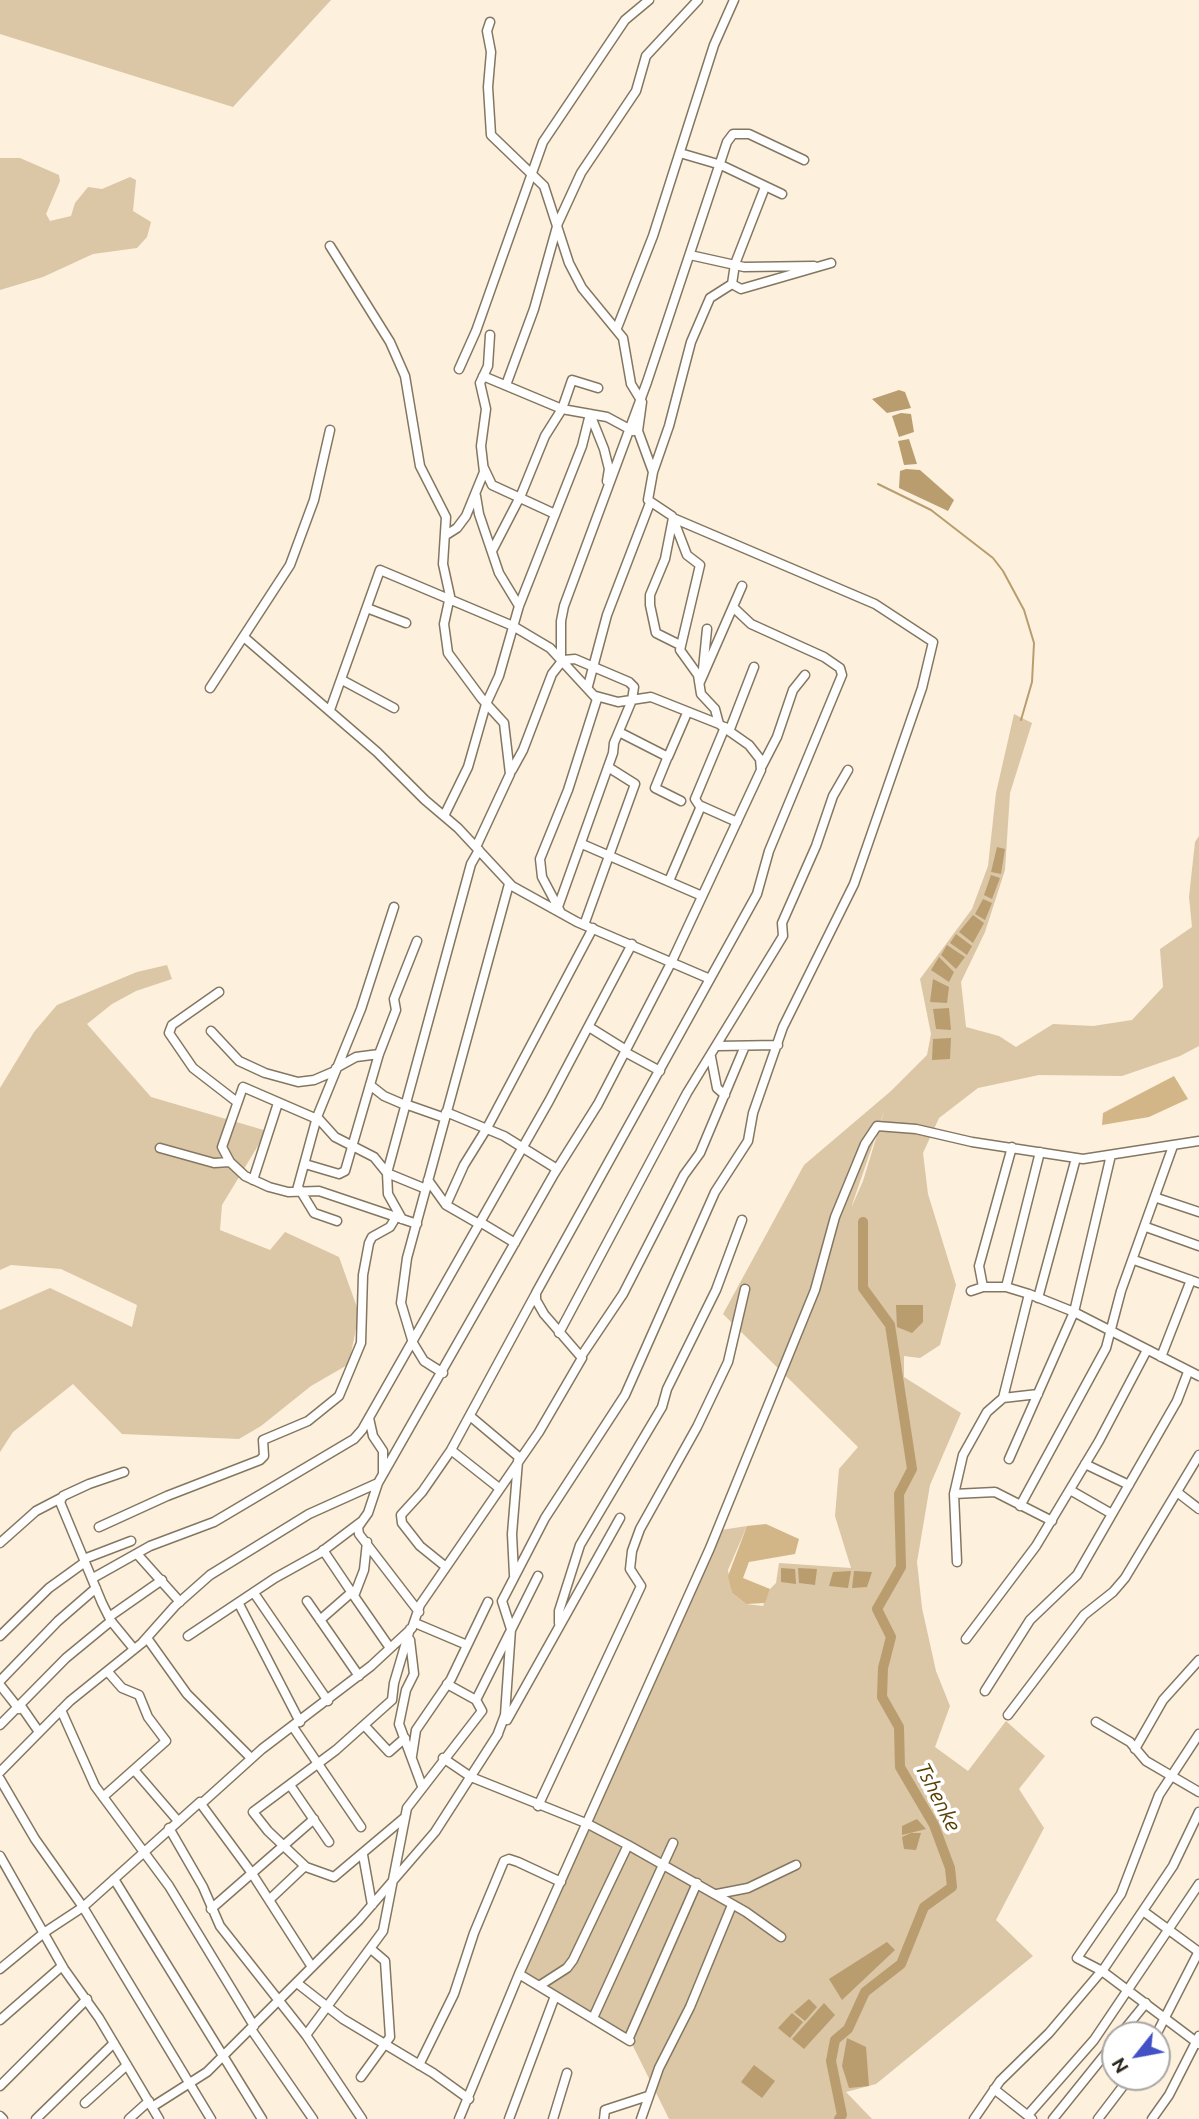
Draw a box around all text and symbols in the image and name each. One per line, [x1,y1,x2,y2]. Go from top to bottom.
water label: Tshenke [910,1758,966,1836]
north arrow [1101,2021,1171,2091]
text: N [1107,2054,1133,2078]

